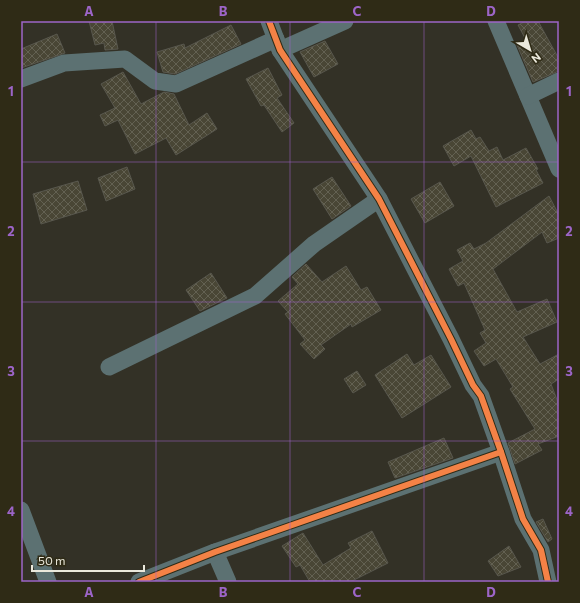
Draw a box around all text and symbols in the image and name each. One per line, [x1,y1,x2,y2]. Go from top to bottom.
text: A [84,3,94,19]
text: B [219,3,228,19]
text: C [353,3,362,19]
text: D [486,3,496,19]
north arrow [510,30,550,70]
text: N [529,51,544,66]
text: 1 [8,83,14,99]
text: 1 [566,83,572,99]
text: 2 [7,223,15,239]
text: 2 [565,223,573,239]
text: 3 [7,363,15,379]
text: 3 [565,363,573,379]
text: 4 [7,503,15,519]
text: 4 [565,503,573,519]
scale bar [32,547,144,573]
text: 50 m [38,553,66,567]
text: A [84,584,94,600]
text: B [219,584,228,600]
text: C [353,584,362,600]
text: D [486,584,496,600]

